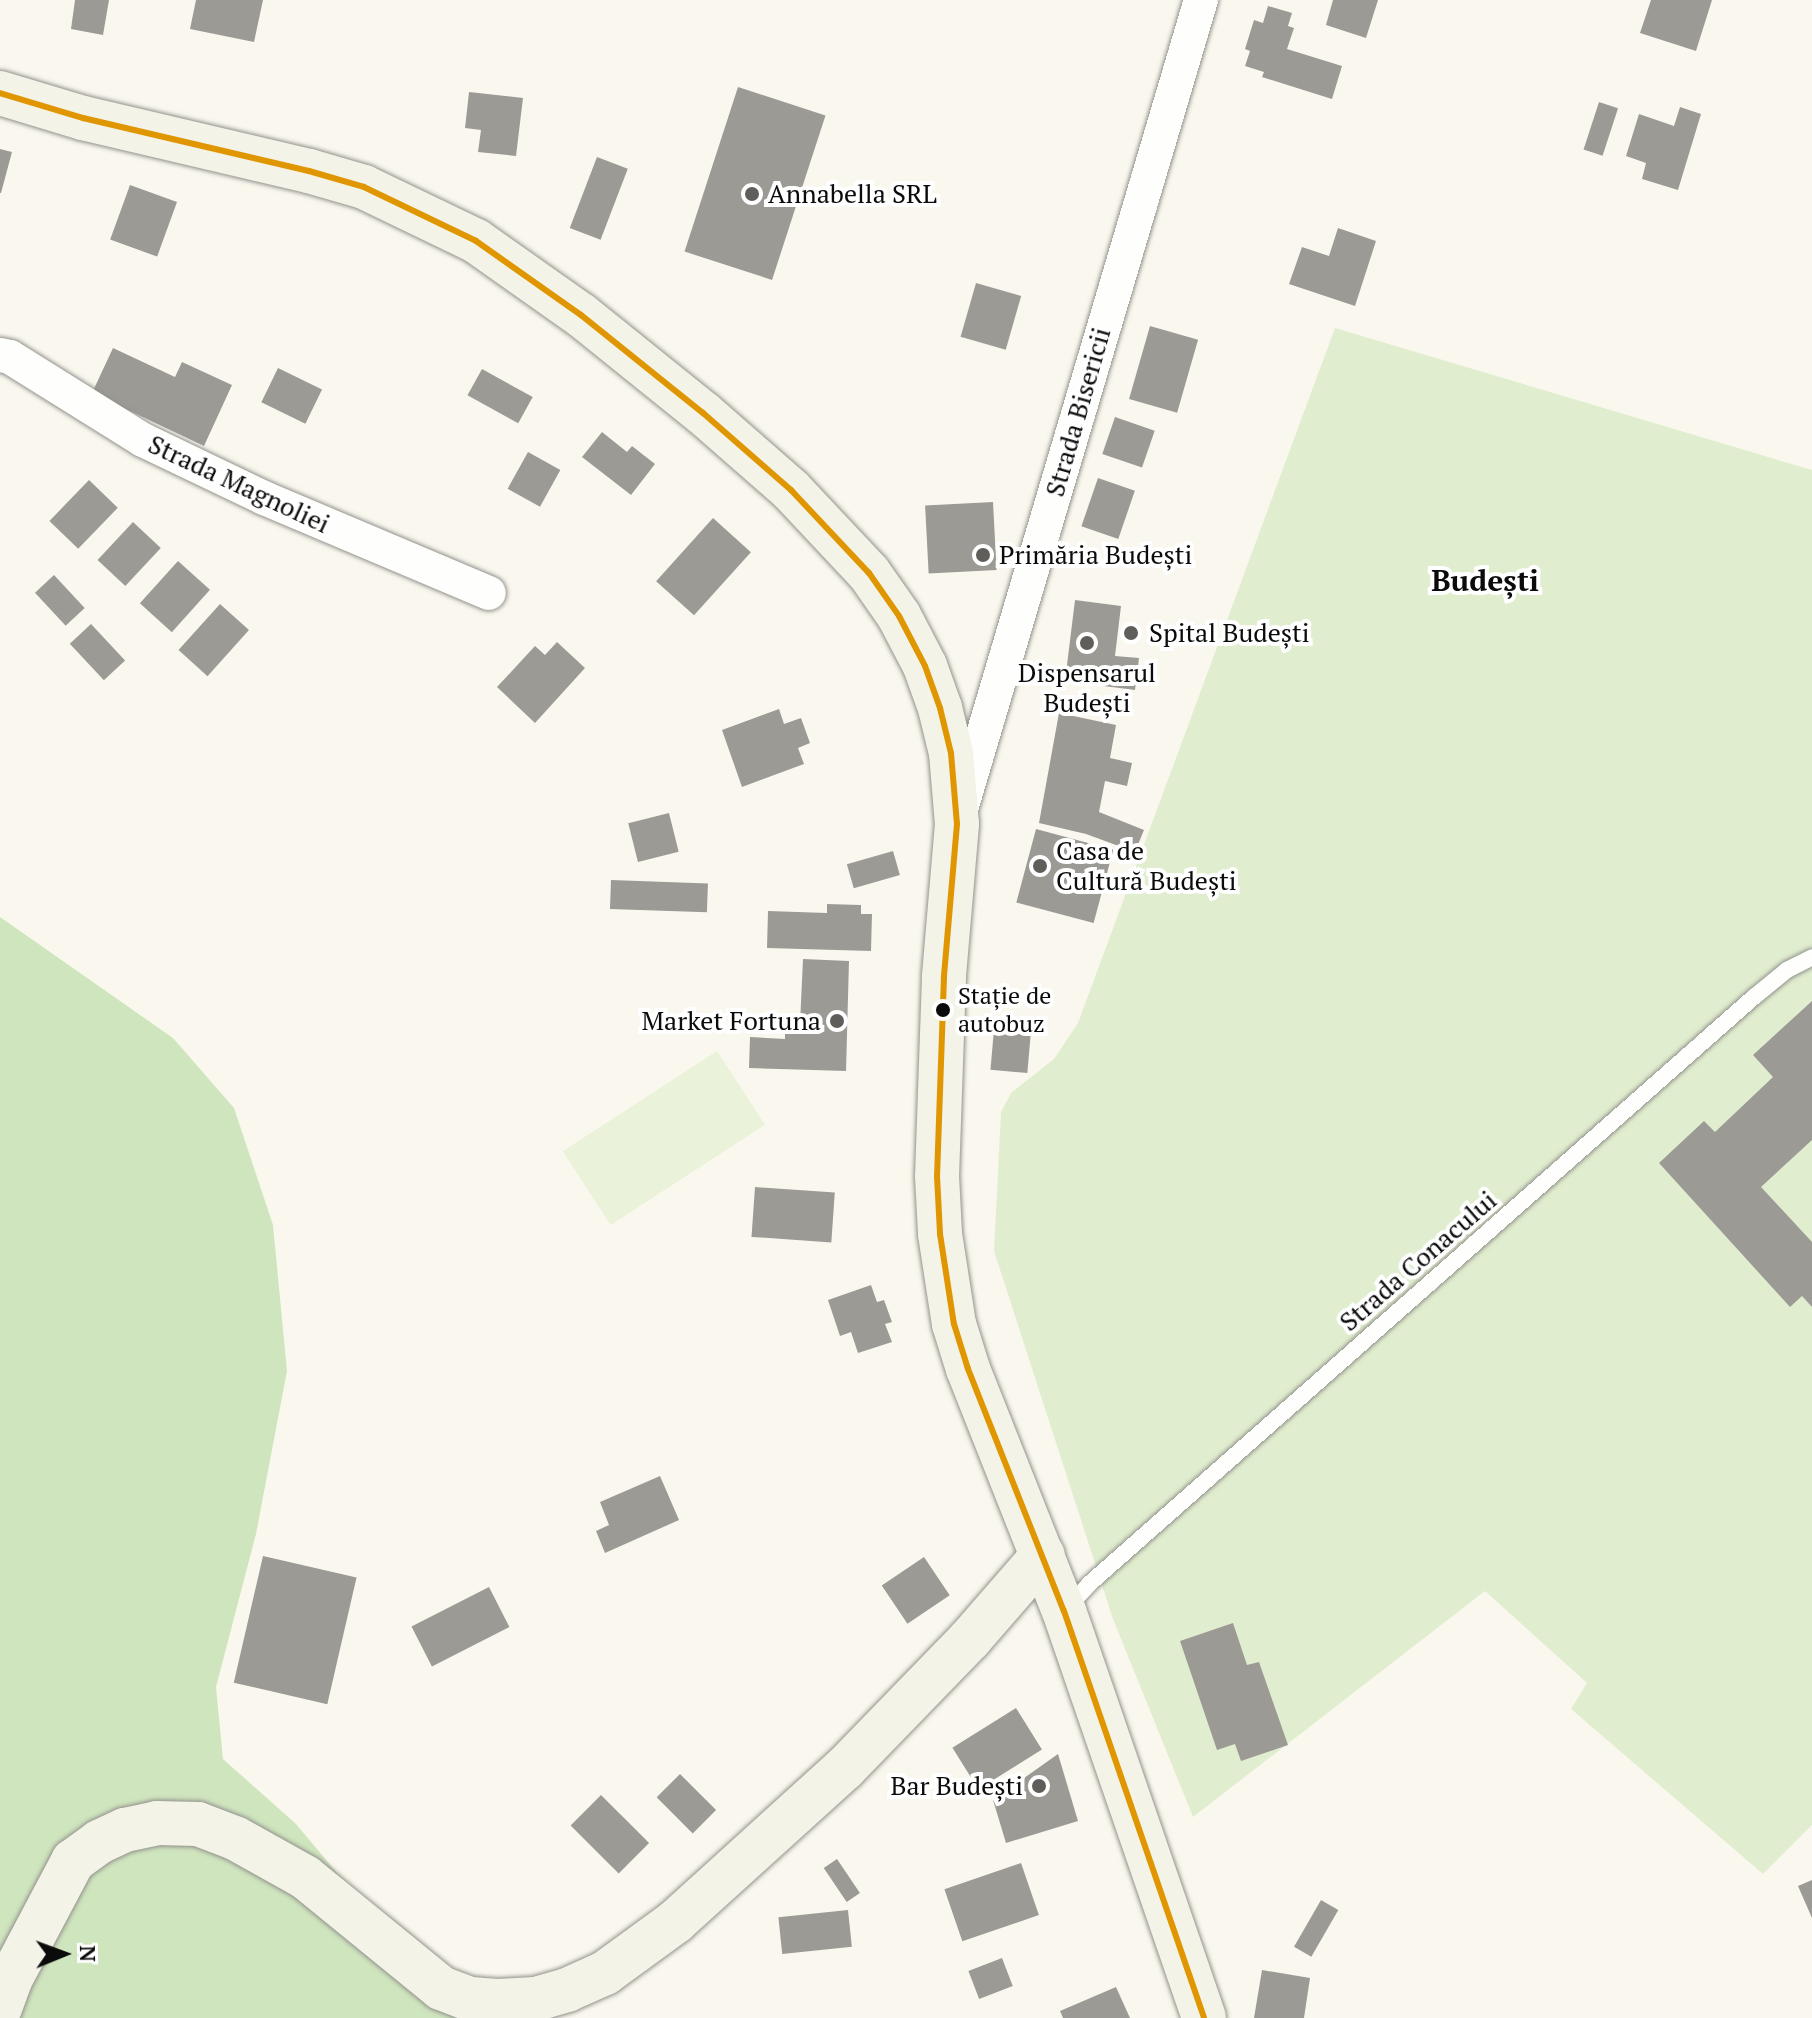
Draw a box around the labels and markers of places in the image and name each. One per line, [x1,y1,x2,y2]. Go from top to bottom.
place label: Annabella SRL [768,178,937,210]
marker: Annabella SRL [743,185,761,203]
place label: Primăria Budești [999,539,1192,571]
marker: Primăria Budești [974,546,992,564]
place label: Spital Budești [1149,617,1310,649]
marker: Spital Budești [1120,622,1142,644]
marker: Dispensarul Budești [1076,632,1098,654]
place label: Dispensarul Budești [1018,657,1156,718]
place label: Casa de Cultură Budești [1056,835,1237,896]
marker: Casa de Cultură Budești [1031,857,1049,875]
place label: Stație de autobuz [958,982,1051,1038]
marker: Stație de autobuz [935,1002,951,1018]
place label: Market Fortuna [642,1005,821,1037]
marker: Market Fortuna [828,1012,846,1030]
place label: Bar Budești [890,1770,1023,1802]
marker: Bar Budești [1030,1777,1048,1795]

